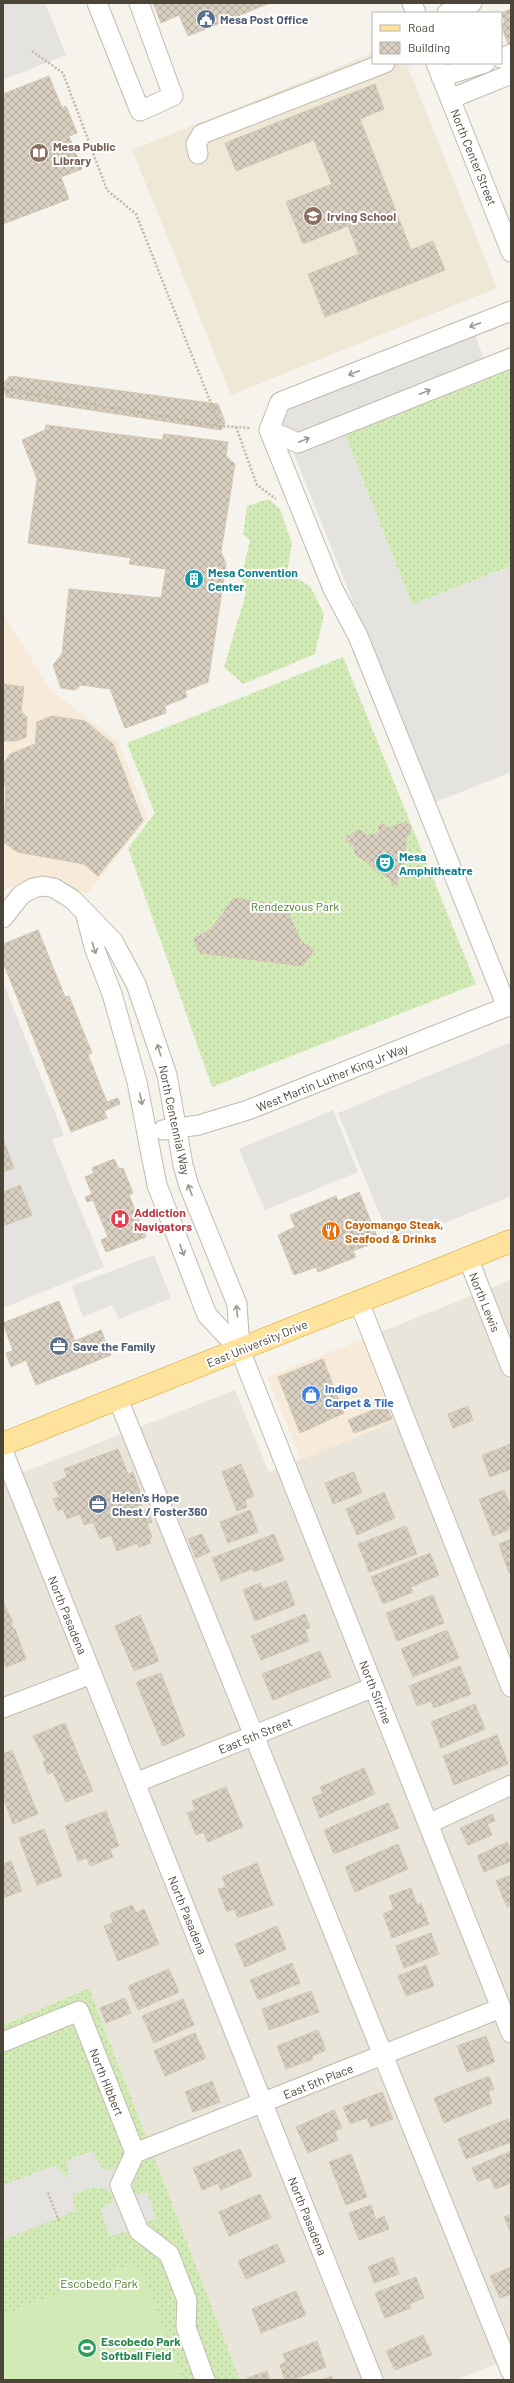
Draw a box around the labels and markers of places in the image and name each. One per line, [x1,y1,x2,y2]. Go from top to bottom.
public building icon: Mesa Post Office [195,8,217,30]
place label: Mesa Post Office [220,12,309,26]
place label: Mesa Public Library [53,139,116,167]
library icon: Mesa Public Library [28,142,50,164]
school or university icon: Irving School [302,205,324,227]
place label: Irving School [327,209,396,223]
place label: Mesa Convention Center [208,565,298,593]
building icon: Mesa Convention Center [183,568,205,590]
place label: Mesa Amphitheatre [399,849,473,877]
theatre icon: Mesa Amphitheatre [374,852,396,874]
place label: Addiction Navigators [134,1205,192,1233]
hospital icon: Addiction Navigators [109,1208,131,1230]
place label: Cayomango Steak, Seafood & Drinks [345,1217,443,1245]
restaurant icon: Cayomango Steak, Seafood & Drinks [320,1220,342,1242]
office icon: Save the Family [48,1335,70,1357]
place label: Save the Family [73,1339,156,1353]
place label: Indigo Carpet & Tile [325,1381,394,1409]
shop icon: Indigo Carpet & Tile [300,1384,322,1406]
place label: Helen's Hope Chest / Foster360 [112,1490,208,1518]
office icon: Helen's Hope Chest / Foster360 [87,1493,109,1515]
place label: Escobedo Park Softball Field [101,2334,181,2362]
sports icon: Escobedo Park Softball Field [76,2337,98,2359]

